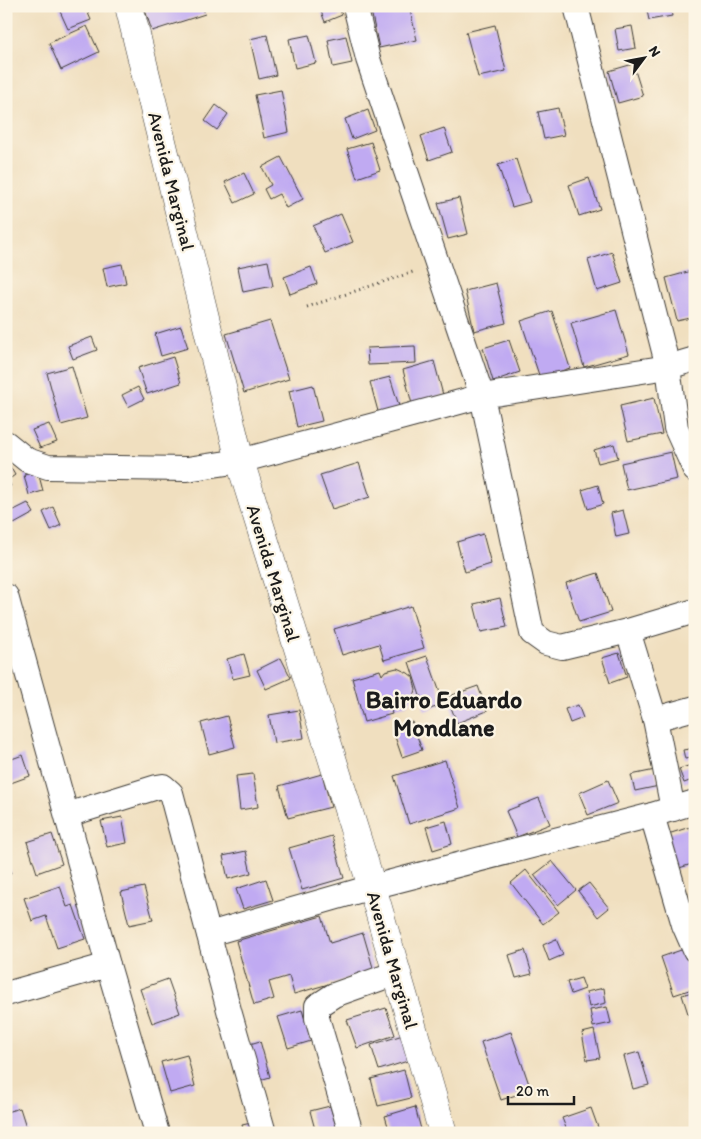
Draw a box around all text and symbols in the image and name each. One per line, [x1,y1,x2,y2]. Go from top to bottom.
north arrow [618,32,668,82]
text: N [645,43,664,60]
street label: Avenida Marginal [143,109,200,253]
street label: Avenida Marginal [242,502,305,645]
district label: Bairro Eduardo Mondlane [366,685,522,742]
street label: Avenida Marginal [362,889,423,1032]
scale bar [508,1074,575,1106]
text: 20 m [516,1082,550,1100]

